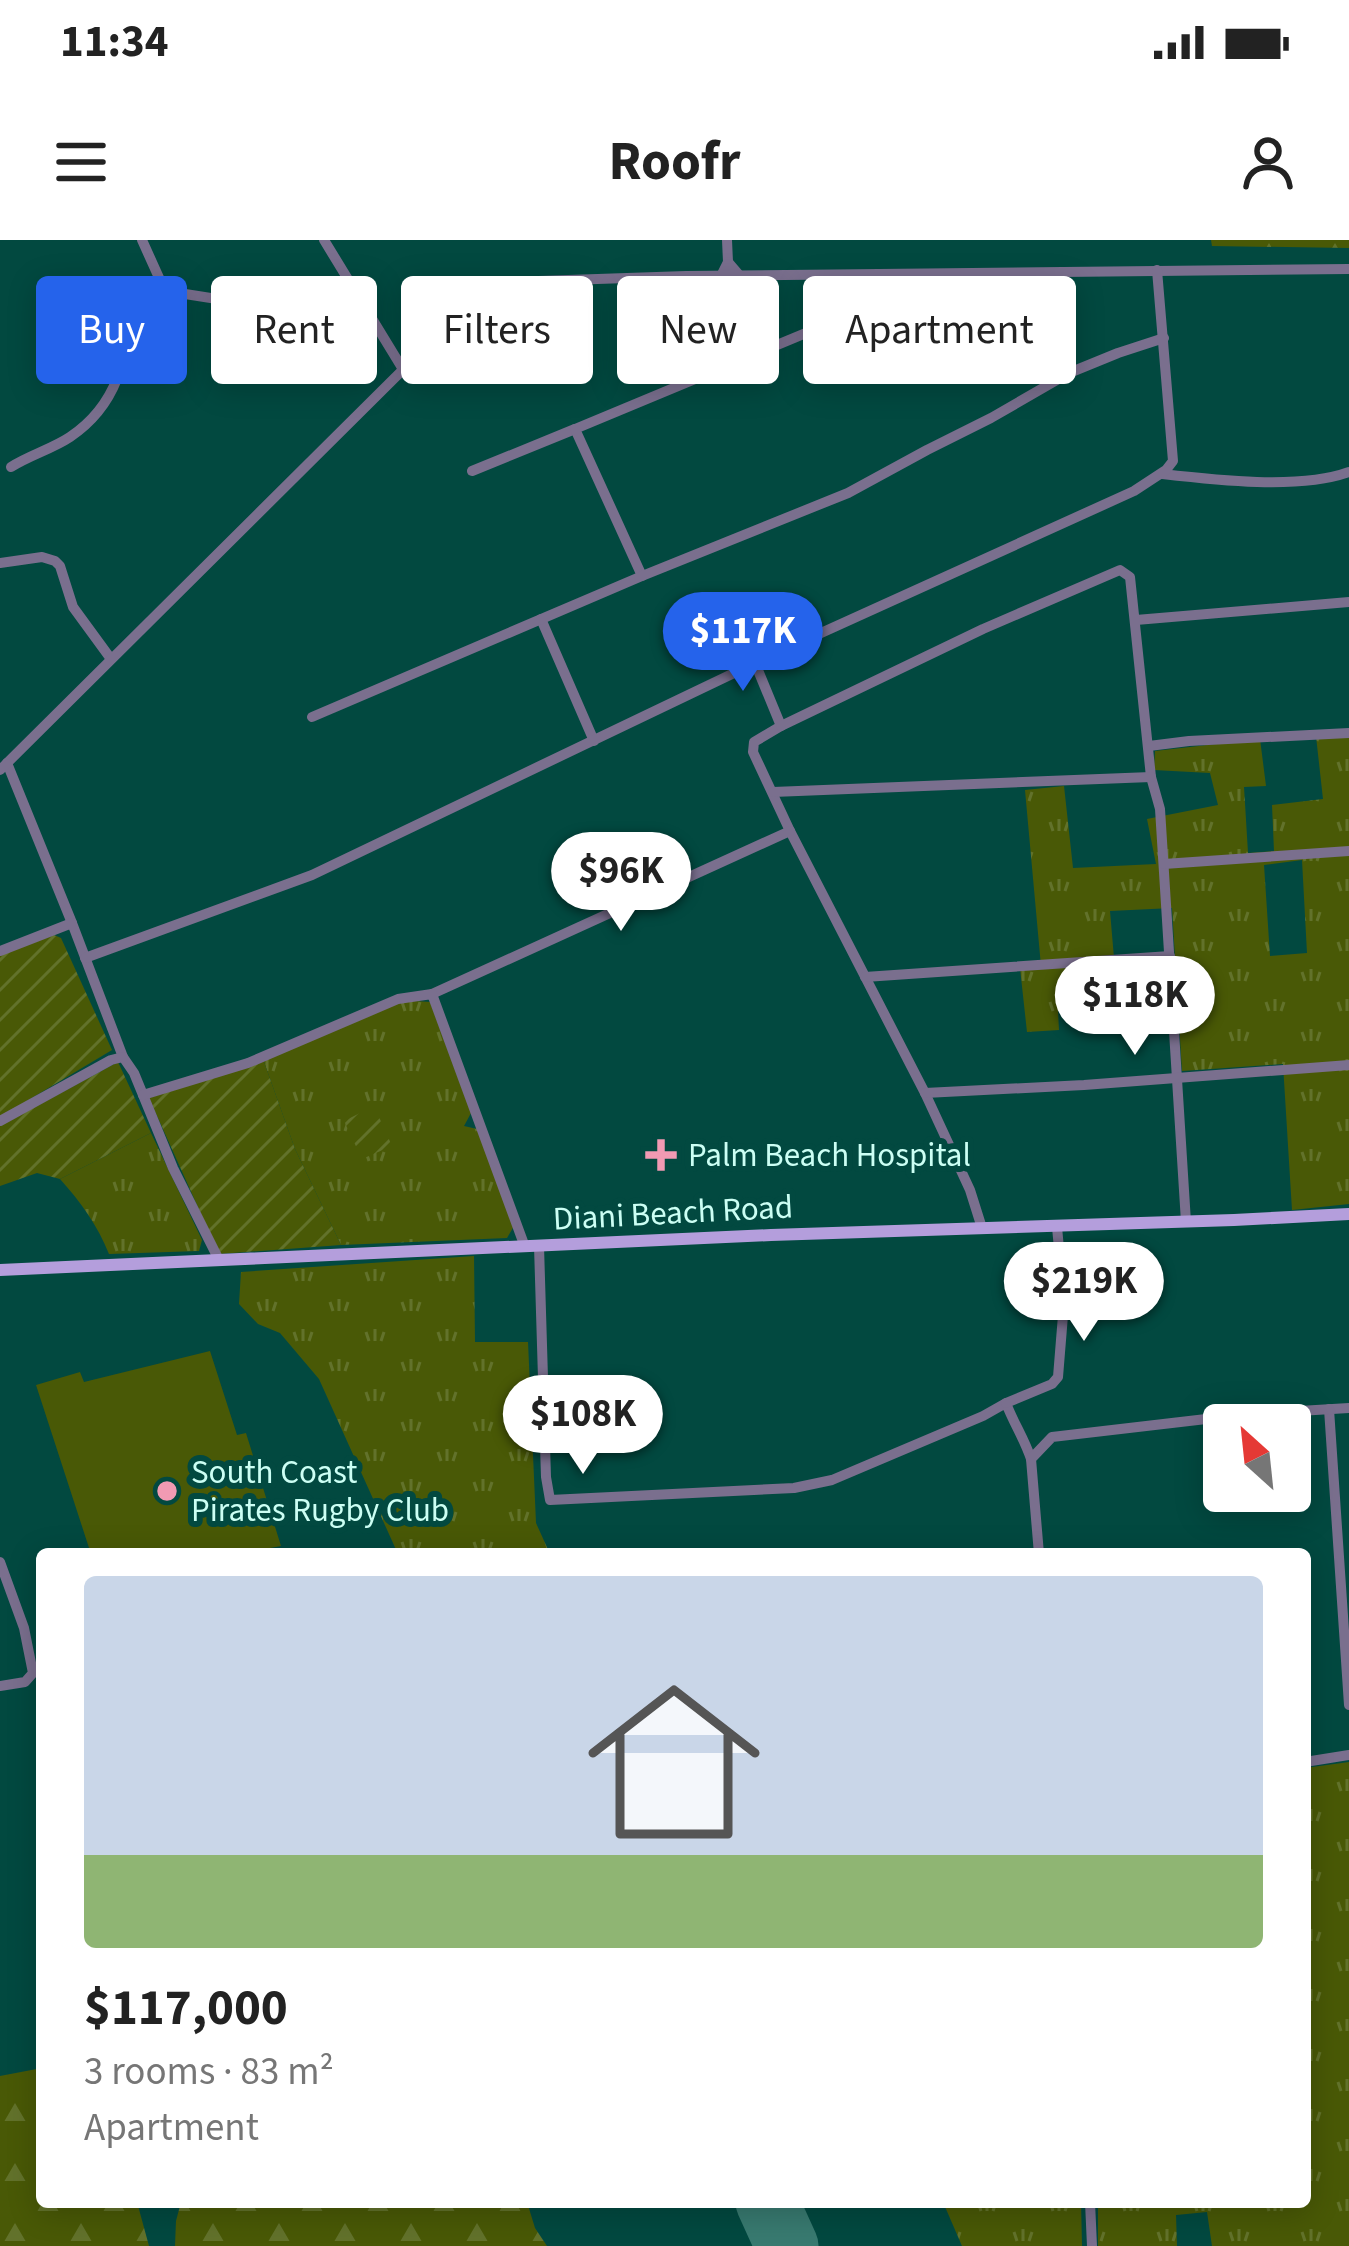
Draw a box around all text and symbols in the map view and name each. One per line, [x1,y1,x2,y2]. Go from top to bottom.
text: 11:34 [60,10,169,74]
text: Roofr [608,124,741,201]
icon: menu [48,129,114,195]
icon: person [1235,129,1301,195]
chip: Buy [36,276,187,384]
chip: Rent [211,276,377,384]
chip: Filters [401,276,593,384]
chip: New [617,276,779,384]
chip: Apartment [803,276,1076,384]
pin: $117K [659,592,827,694]
text: $117K [690,603,796,659]
pin: $96K [550,832,692,934]
text: $96K [578,843,664,899]
pin: $118K [1051,956,1219,1058]
text: $118K [1082,967,1188,1023]
place label: Palm Beach Hospital [688,1132,971,1179]
marker: Palm Beach Hospital [645,1139,677,1171]
street label: Diani Beach Road [552,1183,794,1243]
pin: $219K [1000,1242,1168,1344]
text: $219K [1031,1253,1137,1309]
pin: $108K [499,1375,667,1477]
text: $108K [530,1386,636,1442]
north arrow [1203,1404,1311,1512]
map controls [1203,1404,1311,1512]
place label: South Coast Pirates Rugby Club [191,1449,449,1534]
marker: South Coast Pirates Rugby Club [154,1478,180,1504]
icon: home [566,1654,782,1870]
text: $117,000 [84,1972,288,2044]
text: 3 rooms · 83 m² [84,2044,334,2100]
text: Apartment [84,2100,259,2156]

